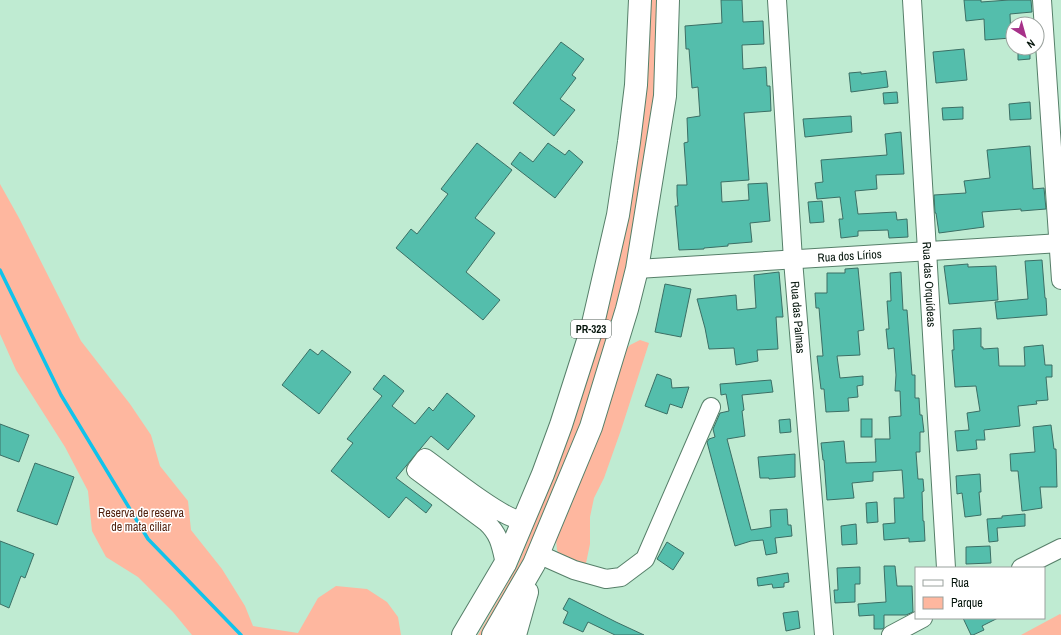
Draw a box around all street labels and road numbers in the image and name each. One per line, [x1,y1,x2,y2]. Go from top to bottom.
street label: Rua das Orquídeas [918,241,940,328]
street label: Rua dos Lírios [817,246,882,266]
street label: Rua das Palmas [787,281,809,354]
road number: PR-323 [571,320,611,338]

